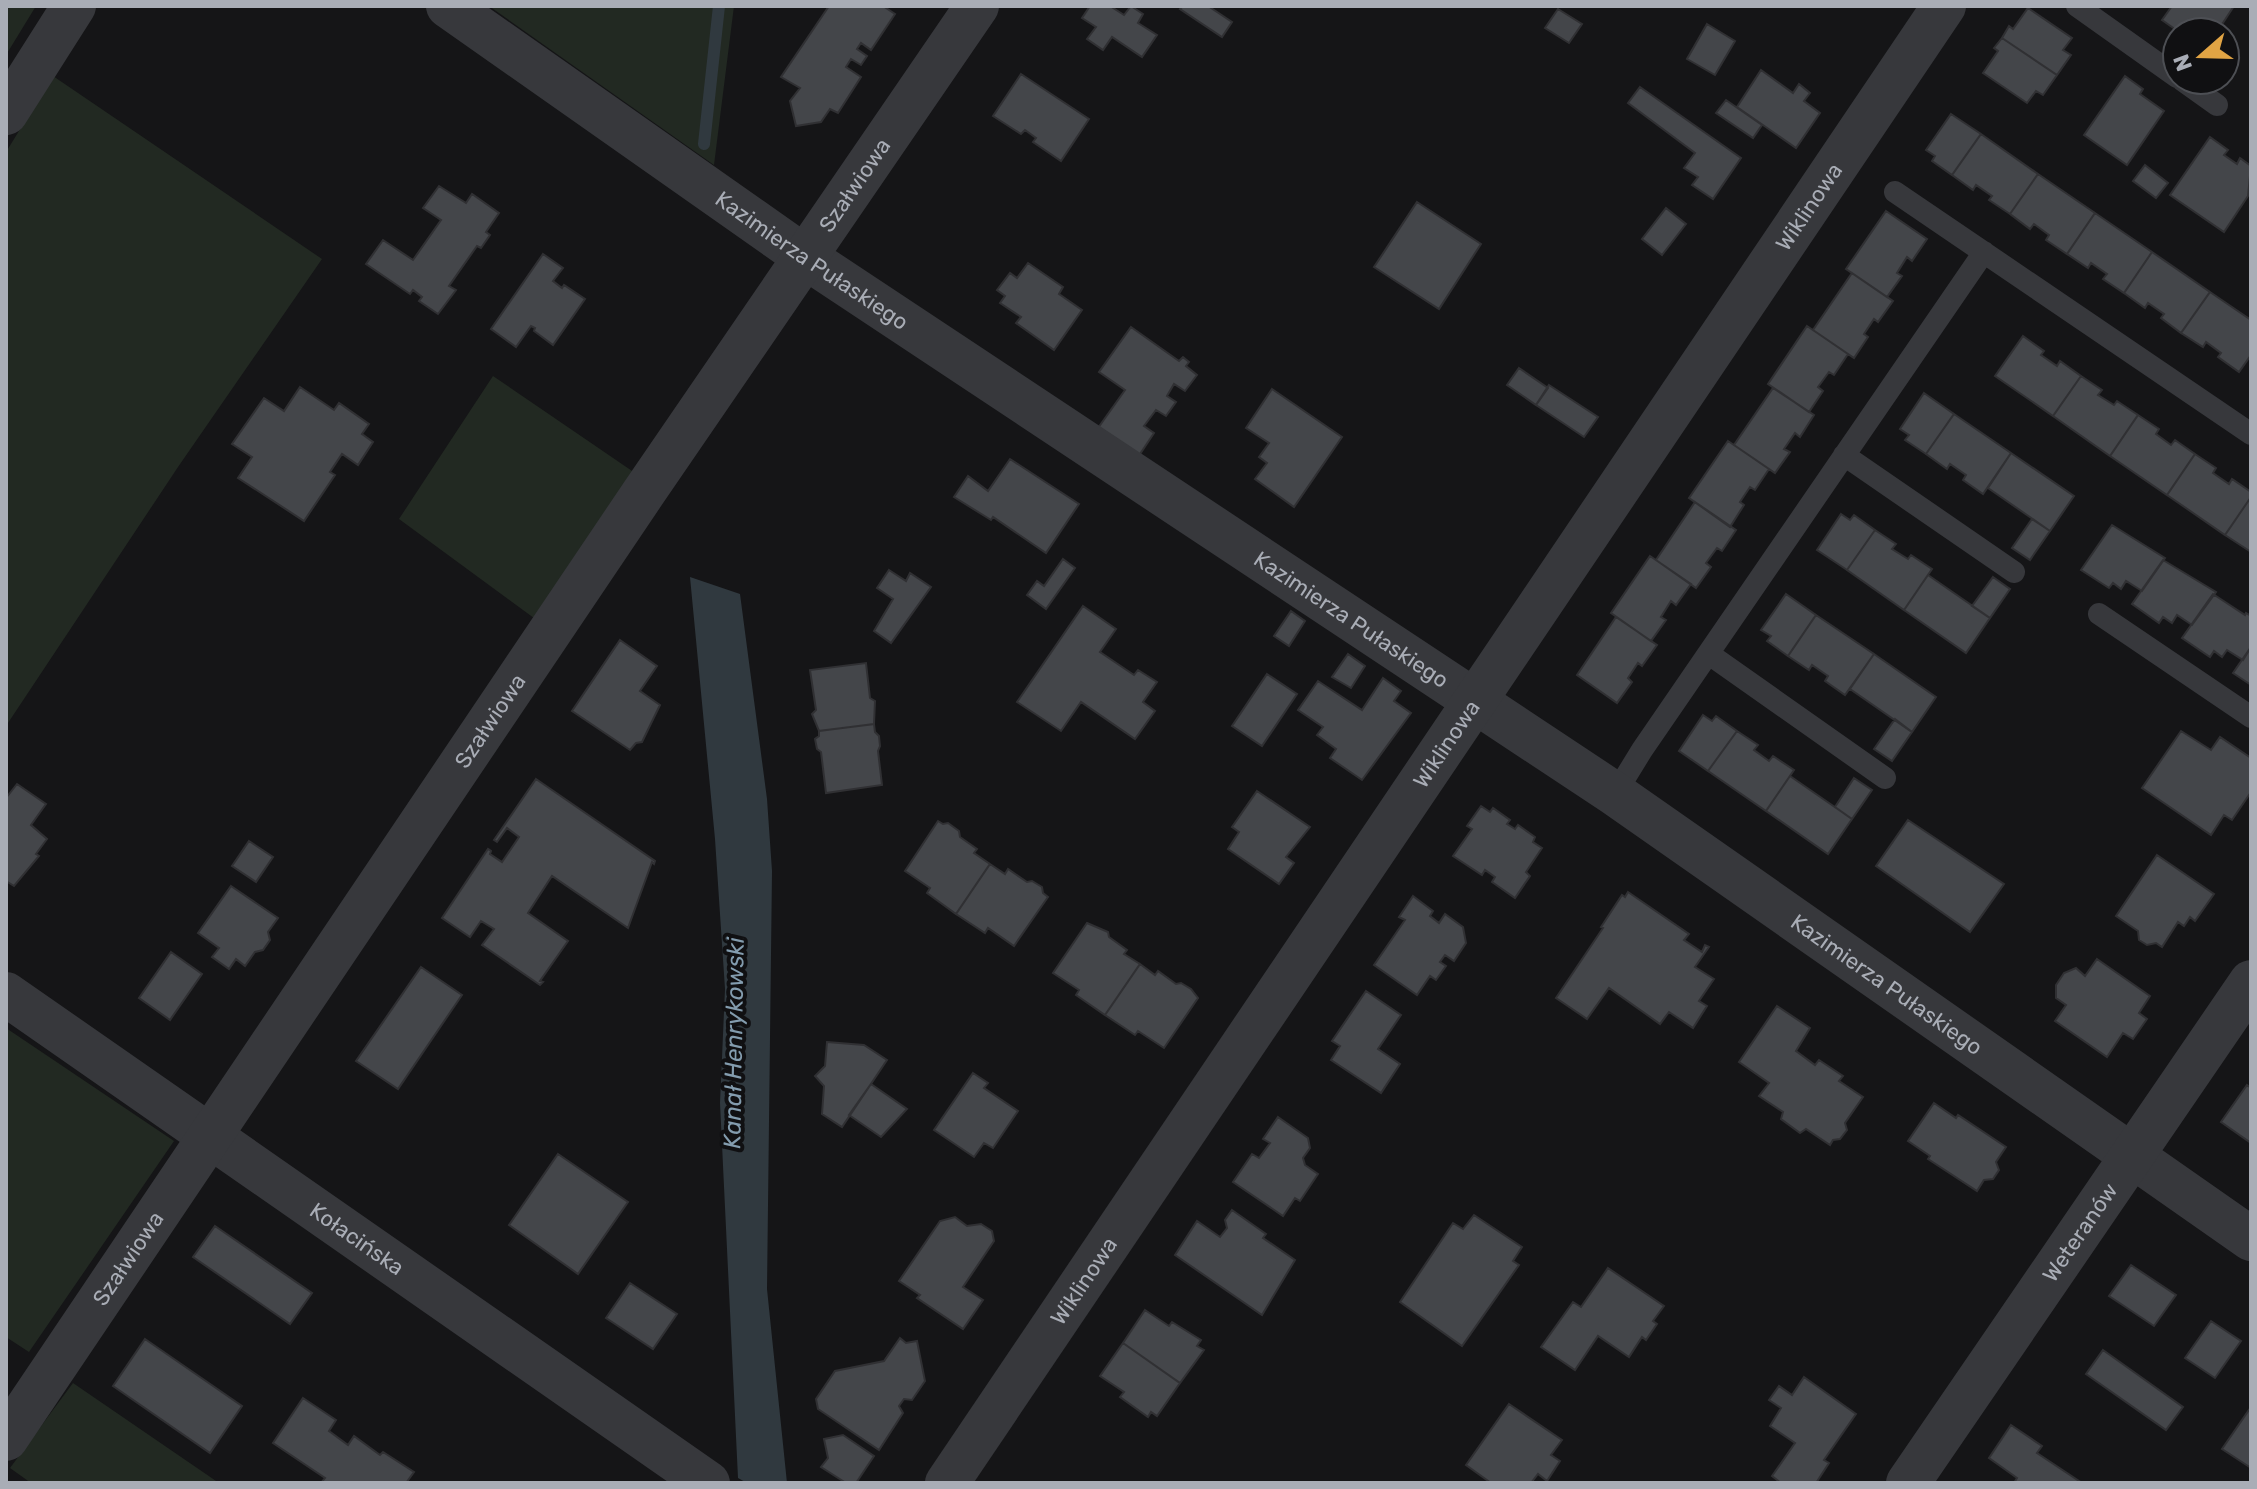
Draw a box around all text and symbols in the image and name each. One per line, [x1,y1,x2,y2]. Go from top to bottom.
north arrow [2161,16,2241,96]
text: N [2167,51,2198,75]
street label: Szałwiowa [813,133,896,237]
street label: Wiklinowa [1769,158,1848,256]
street label: Kazimierza Pułaskiego [710,185,914,335]
street label: Kazimierza Pułaskiego [1249,545,1454,693]
street label: Szałwiowa [449,668,531,773]
street label: Wiklinowa [1407,695,1485,793]
street label: Kazimierza Pułaskiego [1786,908,1988,1061]
water label: Kanał Henrykowski [718,936,750,1149]
street label: Weteranów [2036,1177,2123,1287]
street label: Kołacińska [305,1196,410,1281]
street label: Szałwiowa [86,1206,169,1310]
street label: Wiklinowa [1044,1232,1123,1330]

